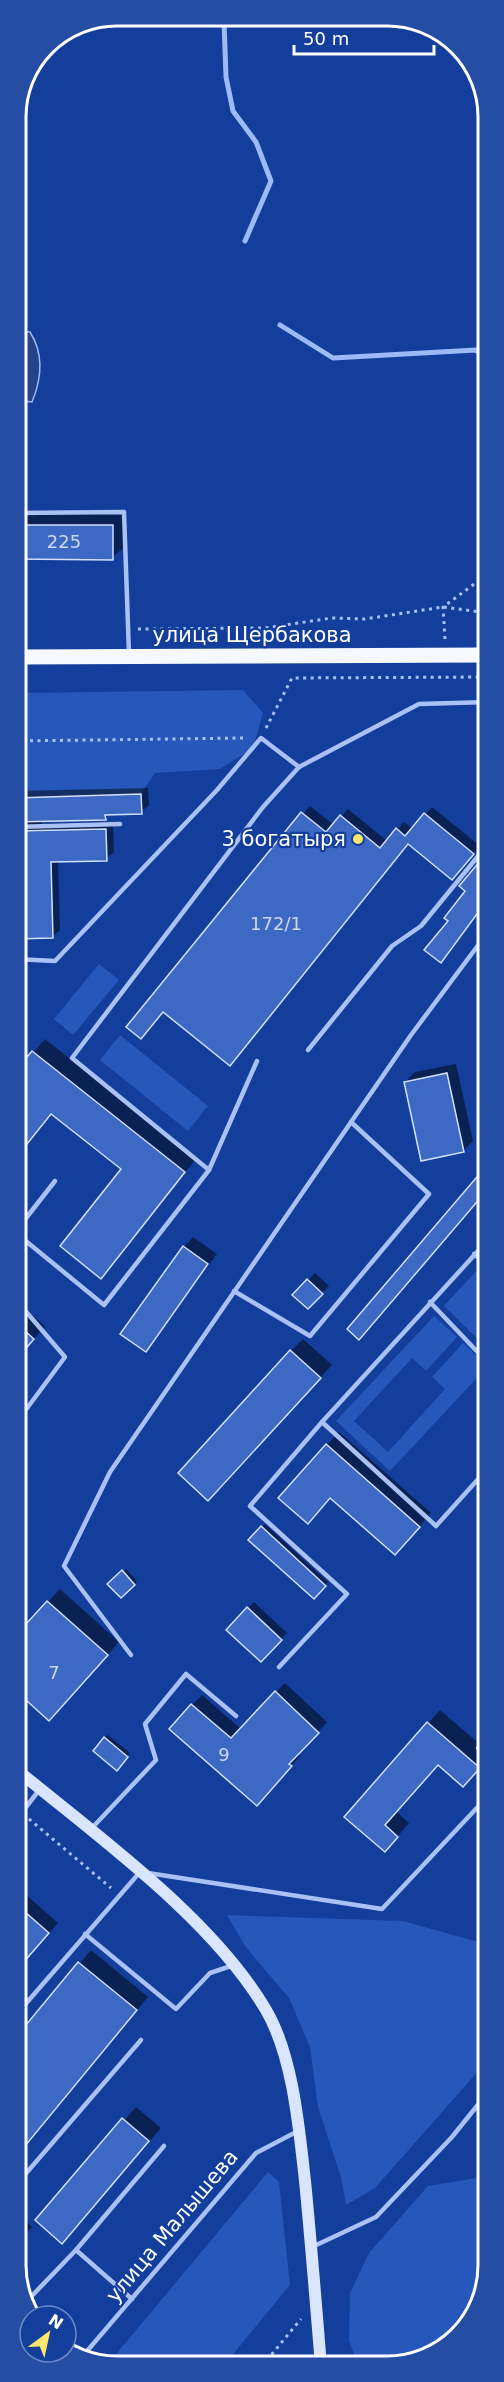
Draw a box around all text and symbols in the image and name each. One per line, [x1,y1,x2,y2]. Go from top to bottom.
scale bar [294,18,434,56]
text: 50 m [303,28,349,49]
house number: 225 [47,531,81,552]
street label: улица Щербакова [152,623,352,647]
place label: 3 богатыря [221,827,346,851]
marker: 3 богатыря [351,832,365,846]
house number: 172/1 [250,913,302,934]
house number: 7 [48,1662,60,1683]
house number: 9 [218,1744,230,1765]
street label: улица Малышева [101,2145,243,2307]
north arrow [18,2304,78,2364]
text: N [45,2310,67,2333]

